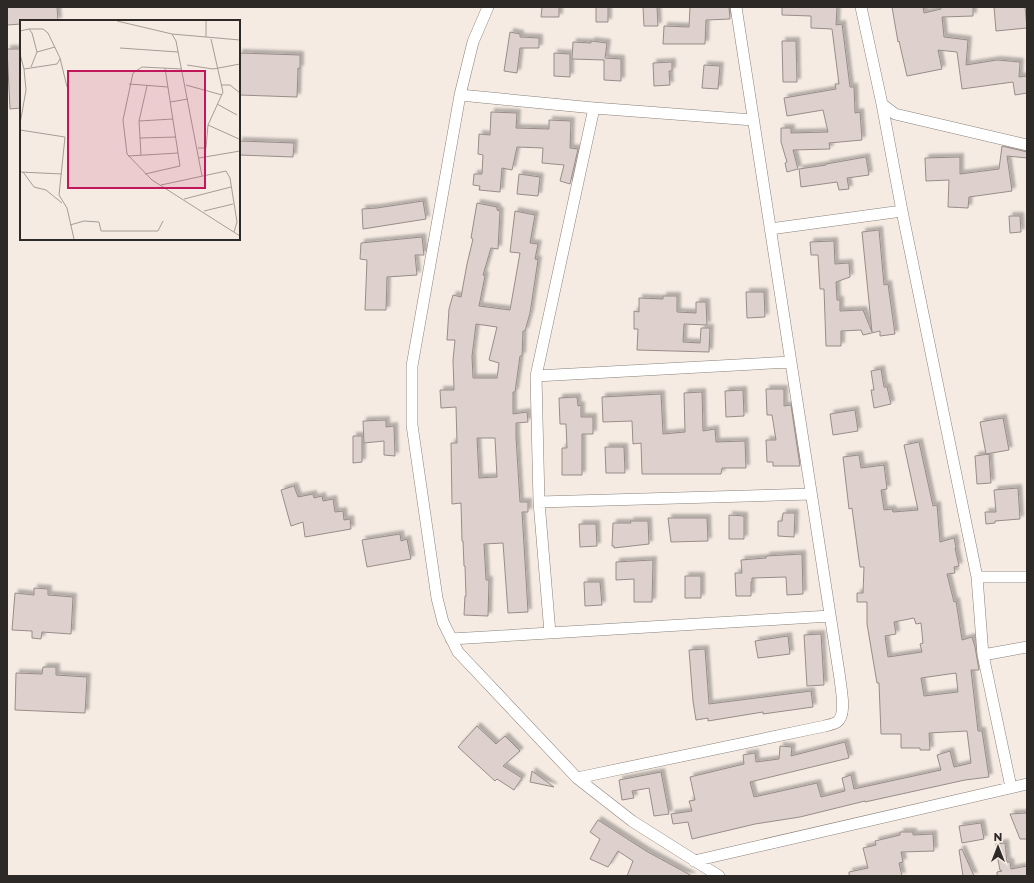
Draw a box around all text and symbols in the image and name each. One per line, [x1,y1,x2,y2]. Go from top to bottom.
inset map [20,20,240,240]
north arrow [978,827,1018,867]
text: N [994,830,1002,844]

